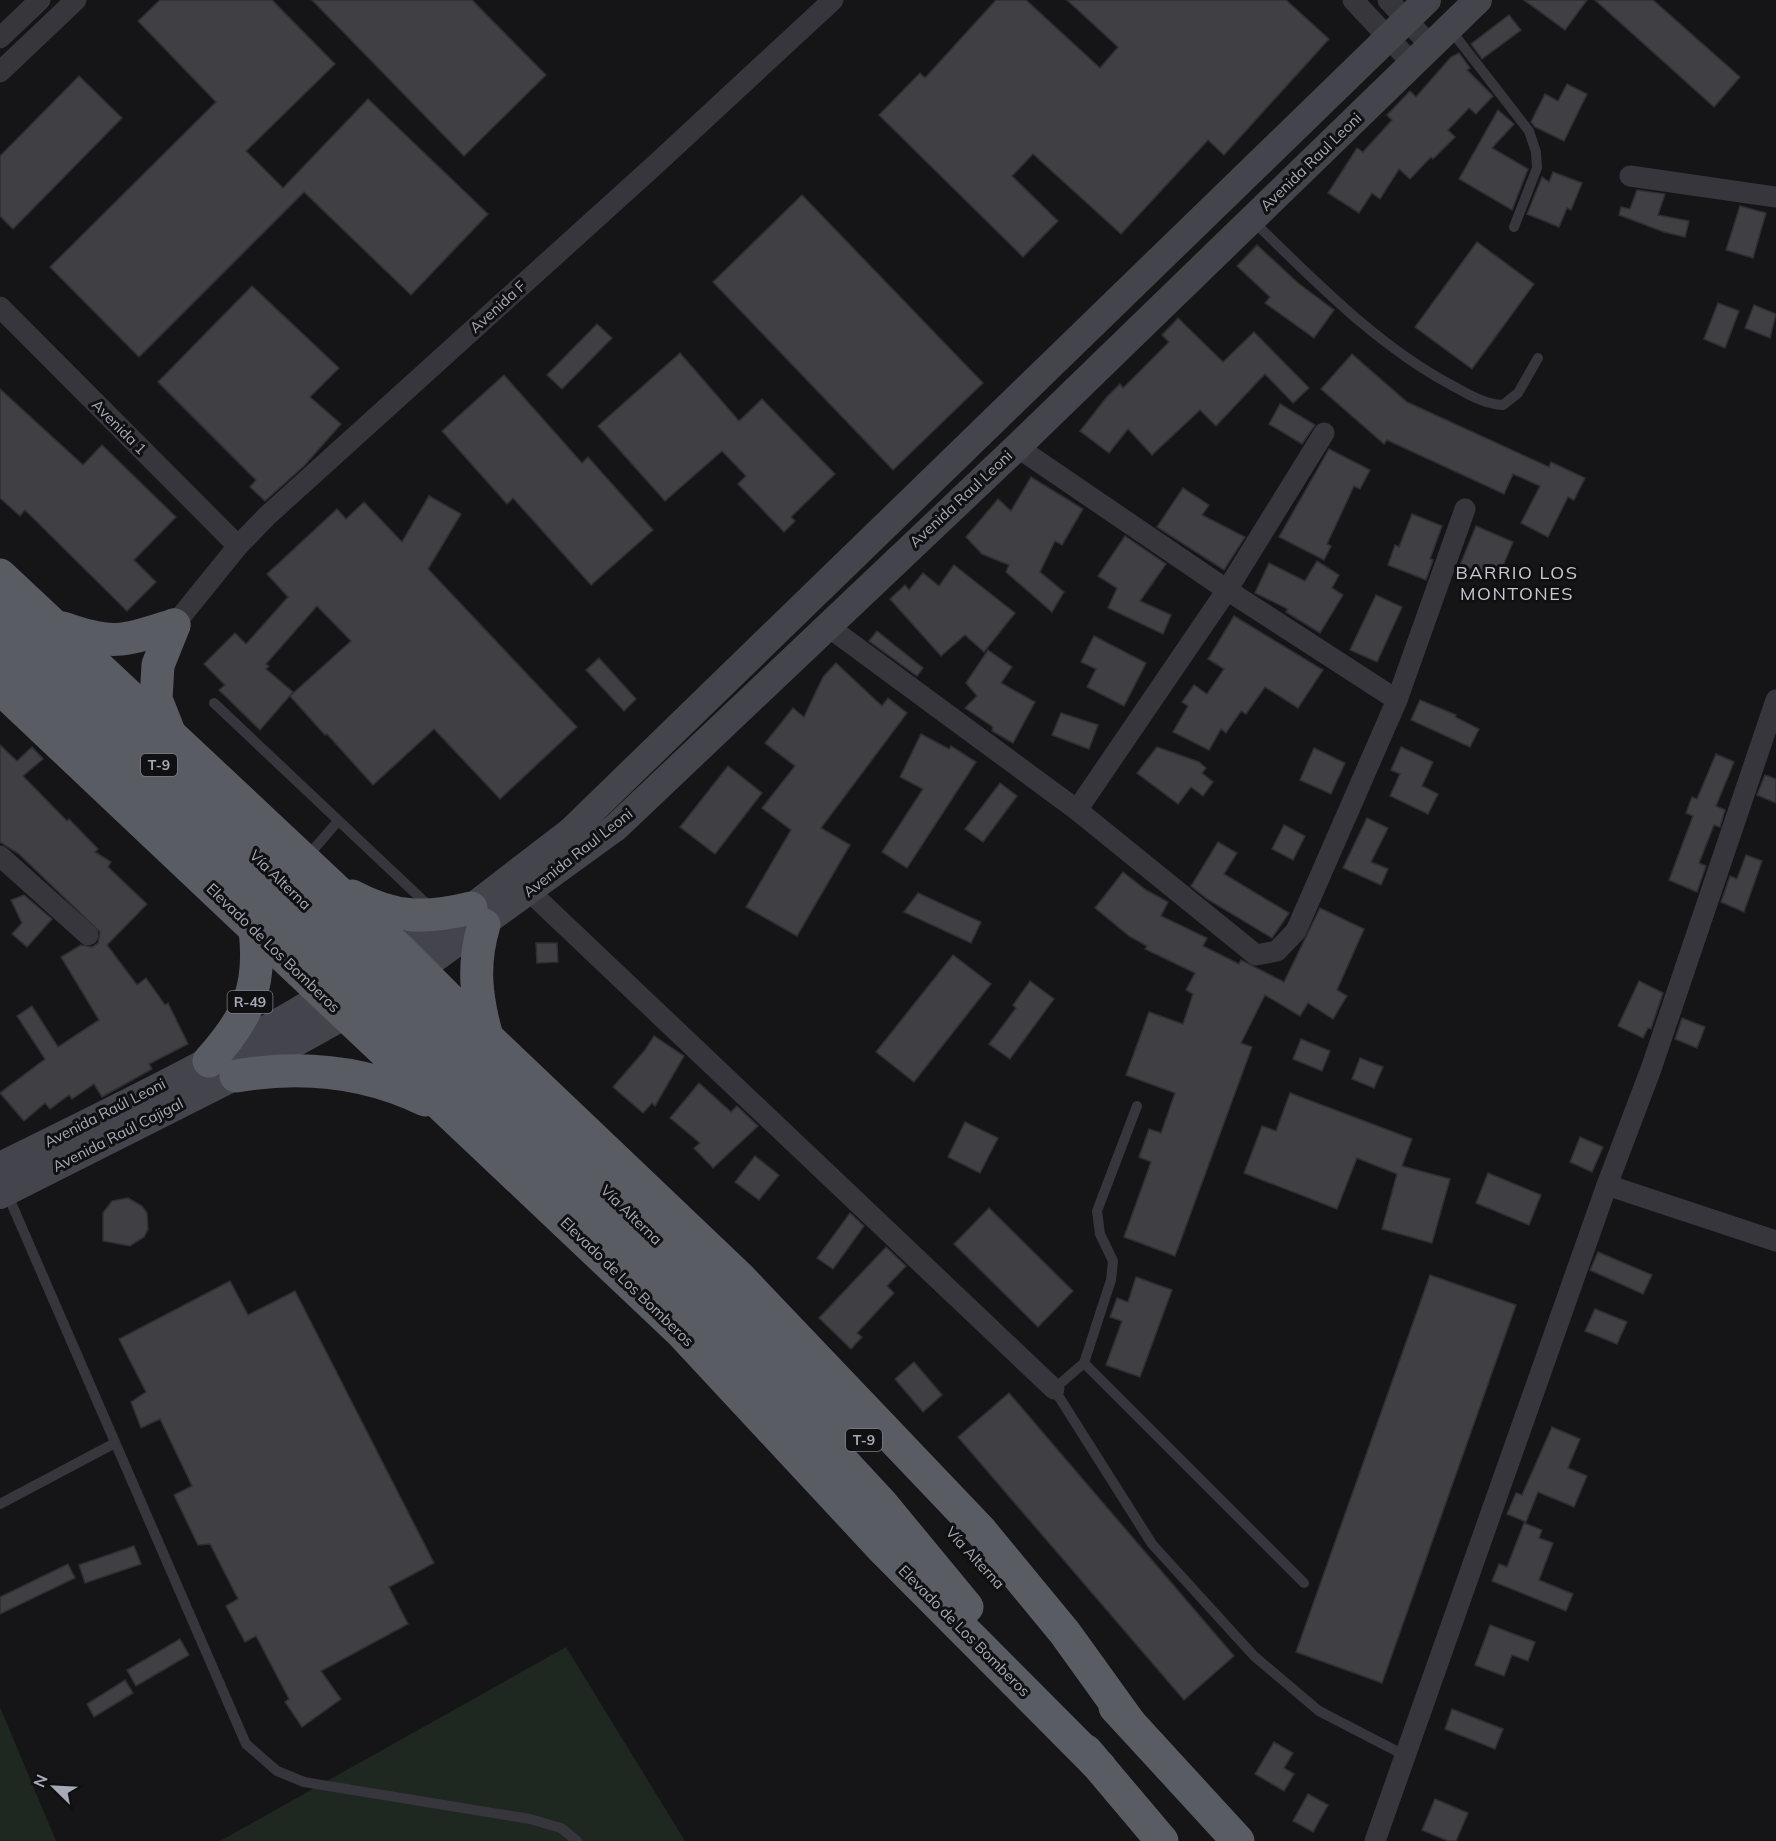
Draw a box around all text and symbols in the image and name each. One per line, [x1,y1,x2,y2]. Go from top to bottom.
street label: Avenida Raul Leoni [1256,108,1365,215]
street label: Avenida F [466,276,530,337]
street label: Avenida 1 [88,395,151,458]
street label: Avenida Raul Leoni [905,446,1016,551]
district label: BARRIO LOS MONTONES [1456,561,1578,605]
road number: T-9 [141,754,177,776]
street label: Avenida Raul Leoni [519,804,636,901]
street label: Vía Alterna [246,846,315,914]
street label: Elevado de Los Bomberos [203,879,344,1016]
road number: R-49 [228,991,272,1013]
street label: Avenida Raúl Leoni [41,1074,169,1151]
street label: Avenida Raúl Cajigal [49,1093,186,1176]
street label: Vía Alterna [597,1181,666,1249]
street label: Elevado de Los Bomberos [557,1213,698,1350]
road number: T-9 [846,1429,882,1451]
street label: Vía Alterna [942,1523,1009,1593]
street label: Elevado de Los Bomberos [895,1561,1034,1700]
north arrow [24,1757,84,1817]
text: N [29,1771,52,1790]

